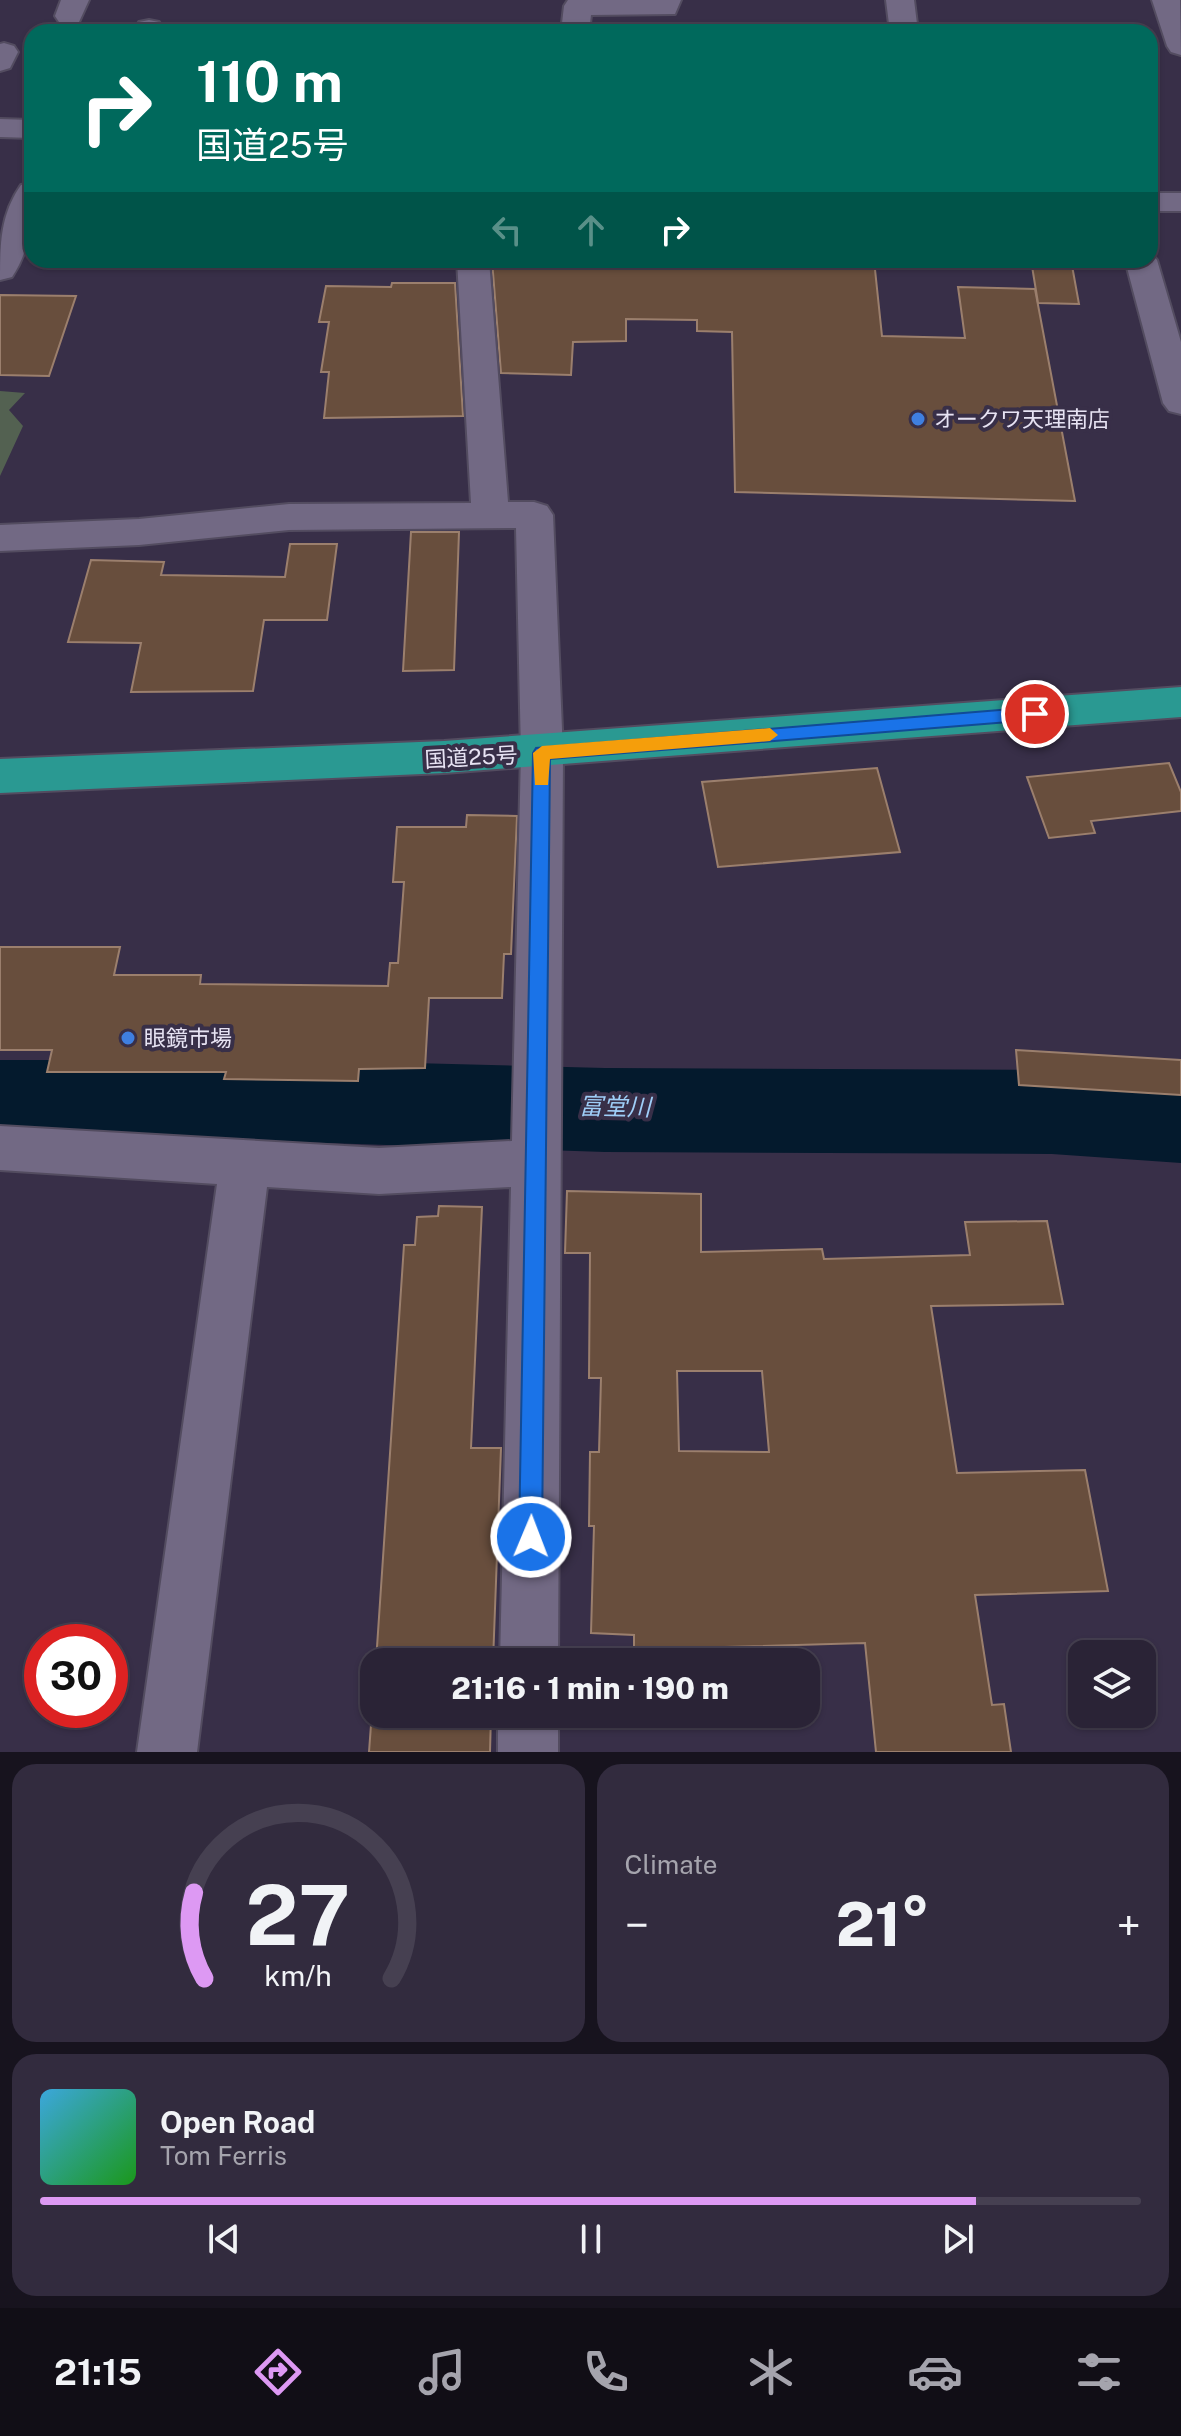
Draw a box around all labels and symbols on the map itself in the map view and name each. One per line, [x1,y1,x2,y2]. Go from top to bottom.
place label: オークワ天理南店 [934,406,1110,432]
marker: オークワ天理南店 [909,410,927,428]
pin [1001,680,1069,748]
street label: 国道25号 [424,742,518,772]
place label: 眼鏡市場 [144,1025,232,1051]
marker: 眼鏡市場 [119,1029,137,1047]
water label: 富堂川 [579,1091,654,1121]
position arrow [489,1495,573,1579]
speed limit sign: 30 [24,1624,128,1728]

